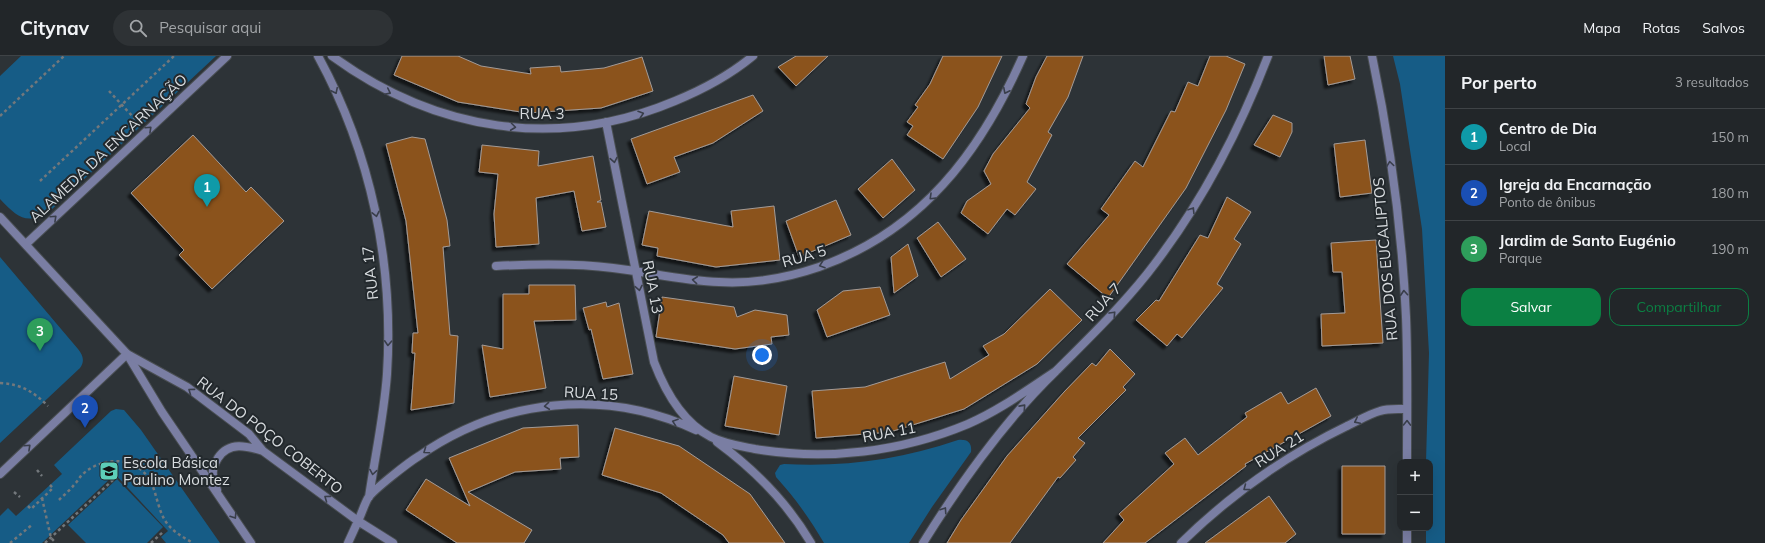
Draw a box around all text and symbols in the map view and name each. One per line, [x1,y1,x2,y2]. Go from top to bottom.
search box [113,10,393,46]
text: Citynav [20,16,89,40]
icon: search [127,17,149,39]
text: Pesquisar aqui [159,18,261,37]
text: Mapa [1583,19,1621,37]
text: Rotas [1643,19,1680,37]
text: Salvos [1702,19,1745,37]
street label: ALAMEDA DA ENCARNAÇÃO [25,70,191,226]
text: Por perto [1461,72,1537,93]
text: 3 resultados [1675,74,1749,90]
one-way arrow [330,87,338,94]
one-way arrow [384,87,392,95]
one-way arrow [1003,87,1011,94]
street label: RUA 3 [519,104,565,123]
one-way arrow [637,110,644,119]
text: Centro de Dia [1499,119,1597,138]
one-way arrow [510,122,516,131]
one-way arrow [144,126,152,134]
text: 1 [1470,129,1478,145]
text: 150 m [1711,129,1749,145]
text: Local [1499,138,1531,154]
one-way arrow [609,157,618,164]
one-way arrow [1386,161,1395,167]
pin: 1 [194,174,220,207]
text: Igreja da Encarnação [1499,175,1651,194]
street label: RUA DOS EUCALIPTOS [1368,177,1402,341]
text: 2 [1470,185,1478,201]
text: 180 m [1711,185,1749,201]
one-way arrow [929,192,937,200]
text: Ponto de ônibus [1499,194,1596,210]
one-way arrow [1187,207,1195,214]
one-way arrow [371,211,380,217]
one-way arrow [50,216,57,223]
text: Jardim de Santo Eugénio [1499,231,1676,250]
street label: RUA 5 [780,241,828,271]
text: 3 [1470,241,1478,257]
text: 190 m [1711,241,1749,257]
street label: RUA 17 [358,245,382,301]
text: Parque [1499,250,1542,266]
street label: RUA 13 [639,259,667,315]
one-way arrow [819,261,826,269]
one-way arrow [692,276,698,285]
street label: RUA 7 [1081,279,1125,325]
one-way arrow [634,285,643,291]
button: Salvar [1461,288,1601,326]
button: Compartilhar [1609,288,1749,326]
one-way arrow [1399,290,1408,296]
one-way arrow [1109,311,1116,318]
pin: 3 [27,318,53,351]
one-way arrow [384,340,393,346]
your location [752,345,772,365]
street label: RUA DO POÇO COBERTO [193,372,347,498]
street label: RUA 15 [563,382,619,404]
one-way arrow [188,388,195,395]
pin: 2 [72,395,98,428]
one-way arrow [544,401,550,410]
one-way arrow [1018,404,1026,412]
one-way arrow [1353,416,1361,424]
one-way arrow [671,418,678,427]
street label: RUA 11 [861,418,917,446]
one-way arrow [1403,420,1411,426]
street label: RUA 21 [1251,427,1307,471]
one-way arrow [24,445,31,452]
one-way arrow [424,446,431,453]
place label: Escola Básica Paulino Montez [123,453,230,489]
map controls [1397,459,1433,531]
button: + [1397,459,1433,495]
school or university icon: Escola Básica Paulino Montez [98,460,120,482]
one-way arrow [369,469,378,475]
one-way arrow [1243,484,1250,491]
one-way arrow [324,495,331,502]
button: − [1397,495,1433,531]
one-way arrow [939,507,947,514]
one-way arrow [229,512,236,519]

